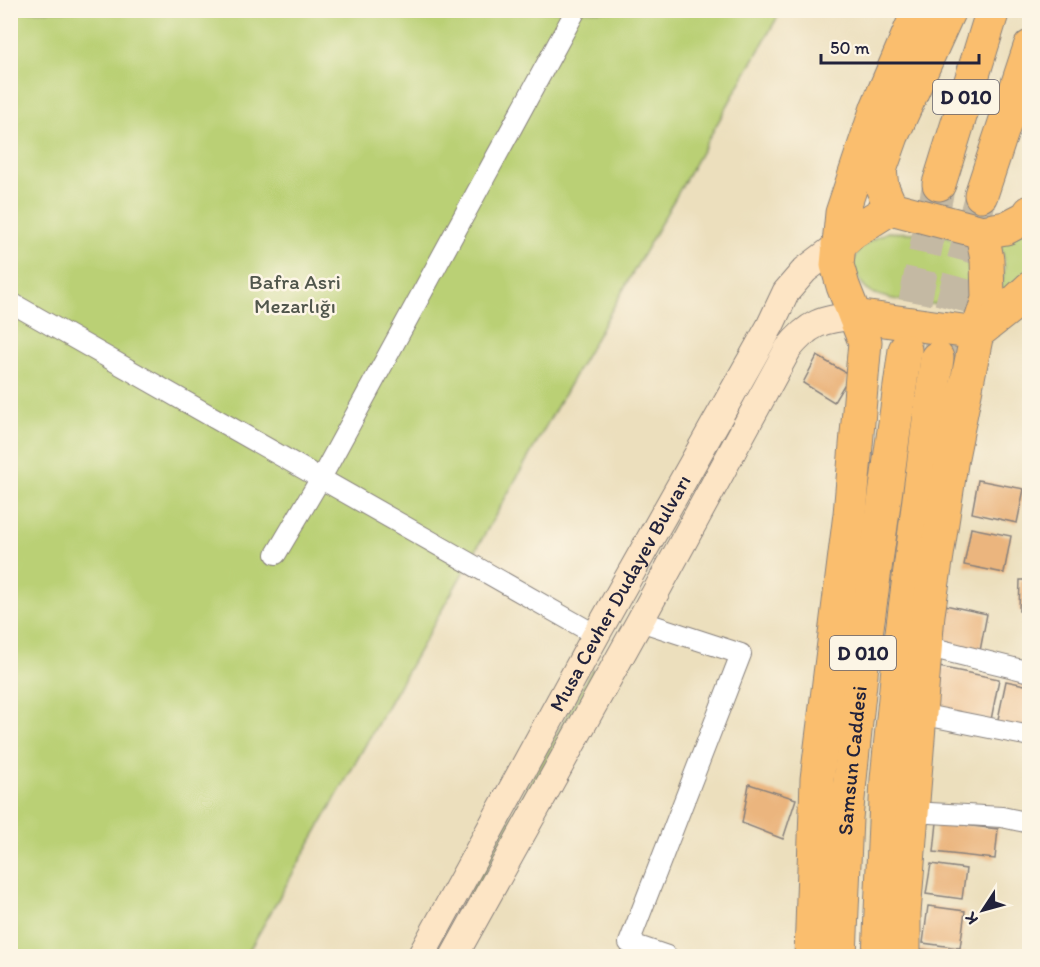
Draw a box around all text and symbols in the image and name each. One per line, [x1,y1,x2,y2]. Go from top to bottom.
scale bar [821,27,978,65]
text: 50 m [830,37,870,59]
road number: D 010 [933,80,999,114]
park label: Bafra Asri Mezarlığı [249,269,341,318]
street label: Musa Cevher Dudayev Bulvarı [544,470,696,716]
road number: D 010 [830,636,896,670]
street label: Samsun Caddesi [832,684,872,836]
north arrow [953,880,1013,940]
text: K [960,908,982,928]

